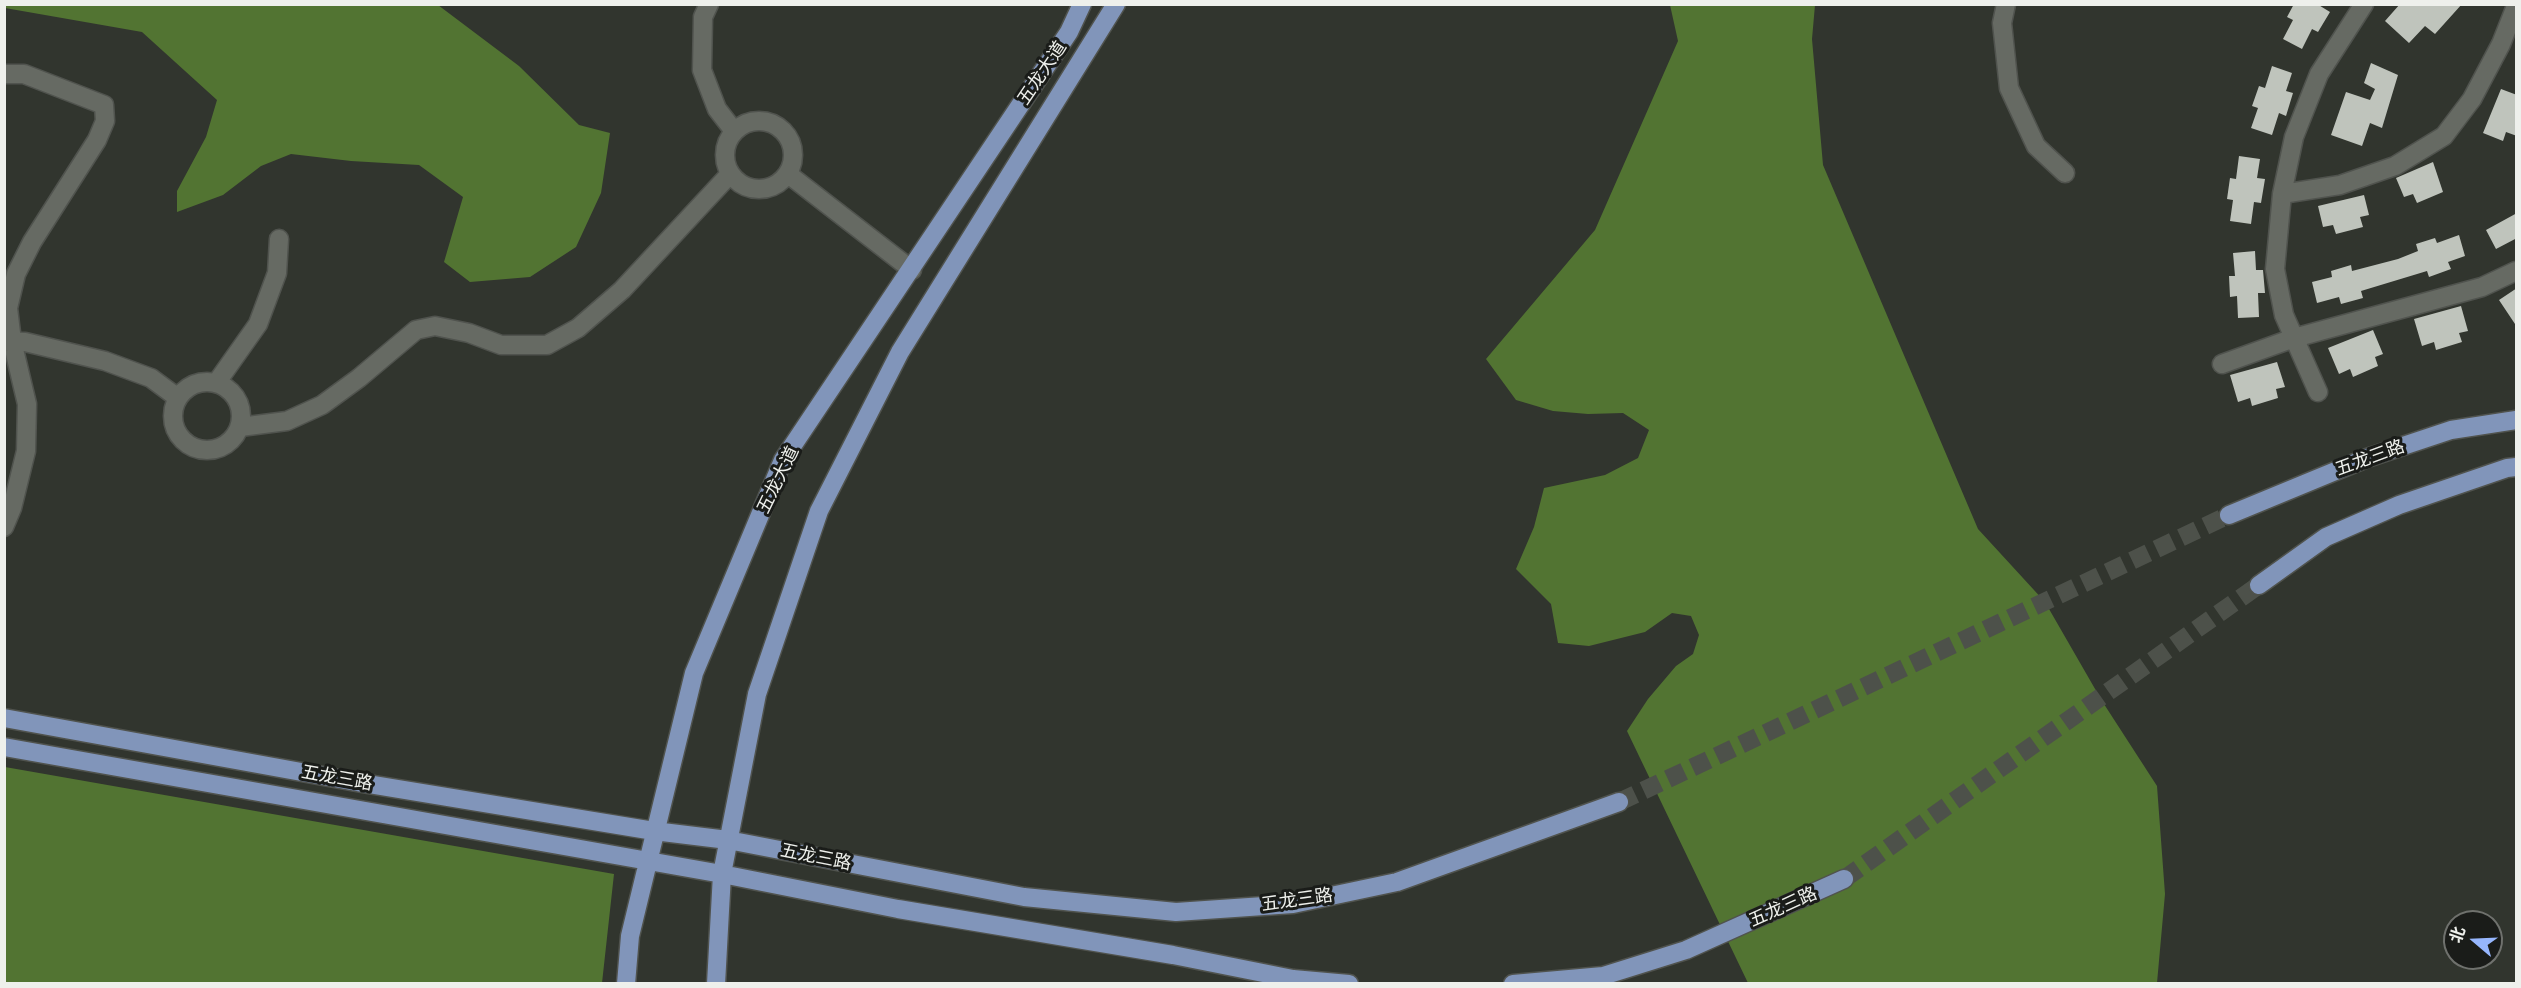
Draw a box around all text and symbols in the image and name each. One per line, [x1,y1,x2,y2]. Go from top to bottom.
street label: 五龙大道 [1013,37,1071,109]
street label: 五龙三路 [2332,436,2408,480]
street label: 五龙大道 [753,443,803,517]
street label: 五龙三路 [300,761,374,795]
street label: 五龙三路 [779,840,853,874]
street label: 五龙三路 [1746,882,1820,932]
street label: 五龙三路 [1260,884,1334,916]
north arrow [2443,910,2503,970]
text: 北 [2446,924,2469,945]

